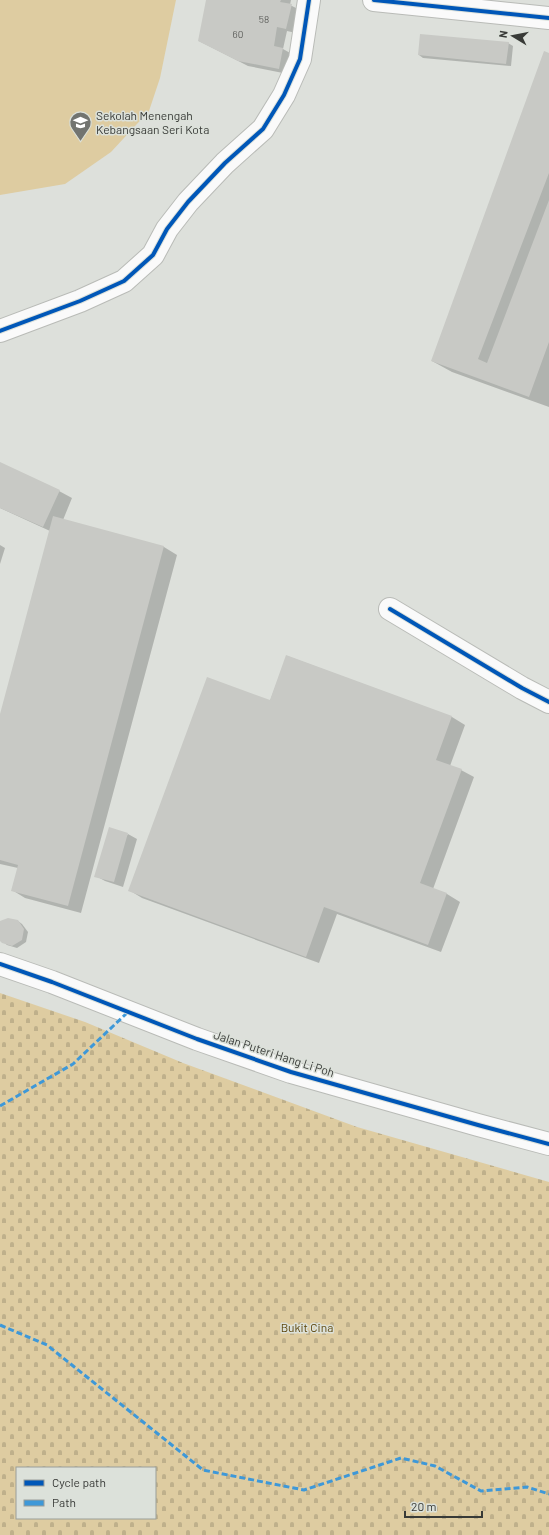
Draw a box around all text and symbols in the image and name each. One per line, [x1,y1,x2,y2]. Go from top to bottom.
house number: 58 [259,13,269,25]
north arrow [493,16,533,56]
house number: 60 [233,28,243,40]
text: N [496,29,510,39]
place label: Sekolah Menengah Kebangsaan Seri Kota [96,108,209,136]
school or university icon: Sekolah Menengah Kebangsaan Seri Kota [67,110,93,143]
street label: Jalan Puteri Hang Li Poh [212,1027,336,1079]
park label: Bukit Cina [281,1320,333,1334]
legend [16,1467,156,1519]
text: Cycle path [52,1475,106,1489]
scale bar [405,1493,482,1519]
text: Path [52,1495,76,1509]
text: 20 m [411,1499,437,1513]

